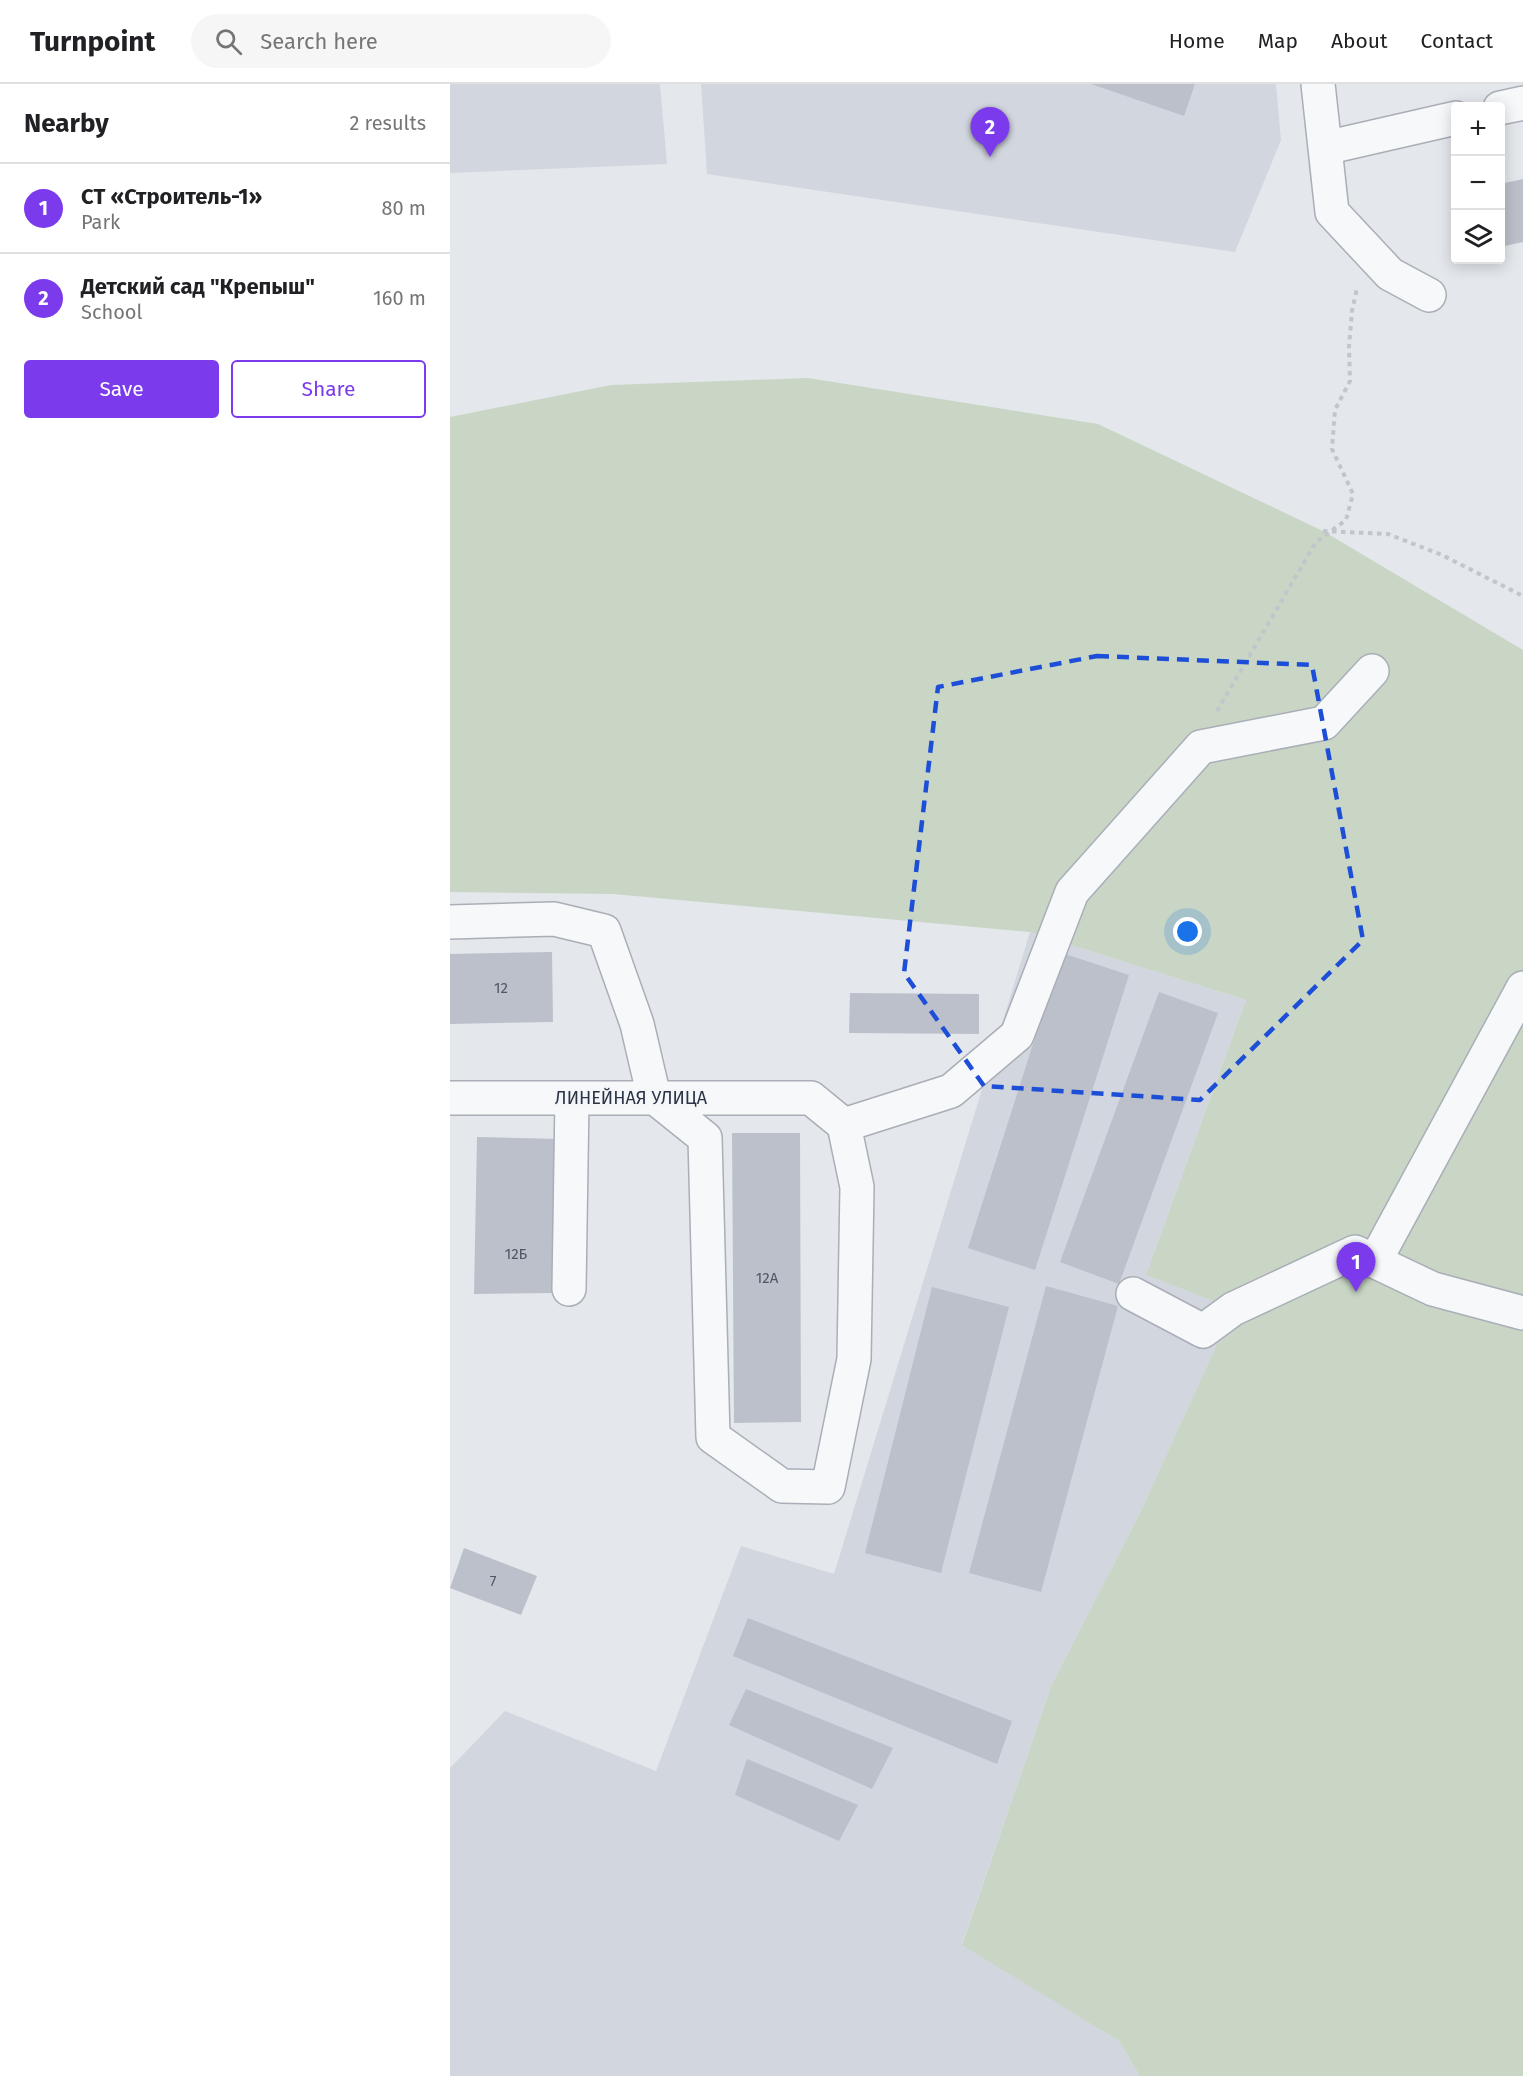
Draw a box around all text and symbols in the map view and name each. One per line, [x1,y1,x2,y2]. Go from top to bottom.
search box [191,14,611,68]
text: Turnpoint [30,25,155,58]
icon: search [212,25,245,58]
text: Search here [260,28,378,55]
text: Home [1169,28,1225,54]
text: Map [1258,28,1298,54]
text: About [1331,28,1388,54]
text: Contact [1421,28,1493,54]
map controls [1451,102,1505,264]
button: + [1451,102,1505,156]
pin: 2 [970,107,1010,157]
text: Nearby [24,108,109,139]
text: 2 results [349,111,426,135]
button: − [1451,156,1505,210]
text: СТ «Строитель-1» [81,183,262,210]
text: 1 [39,196,48,220]
text: 80 m [381,196,426,220]
text: Park [81,210,120,234]
button: layers [1451,210,1505,264]
text: Детский сад "Крепыш" [81,273,315,300]
text: 2 [38,286,49,310]
text: 160 m [373,286,426,310]
text: School [81,300,142,324]
button: Save [24,360,219,418]
button: Share [231,360,426,418]
your location [1173,917,1202,946]
house number: 12 [494,979,508,997]
street label: ЛИНЕЙНАЯ УЛИЦА [555,1087,708,1109]
pin: 1 [1336,1242,1376,1292]
house number: 12Б [505,1245,528,1263]
house number: 12А [756,1269,779,1287]
house number: 7 [490,1572,497,1590]

